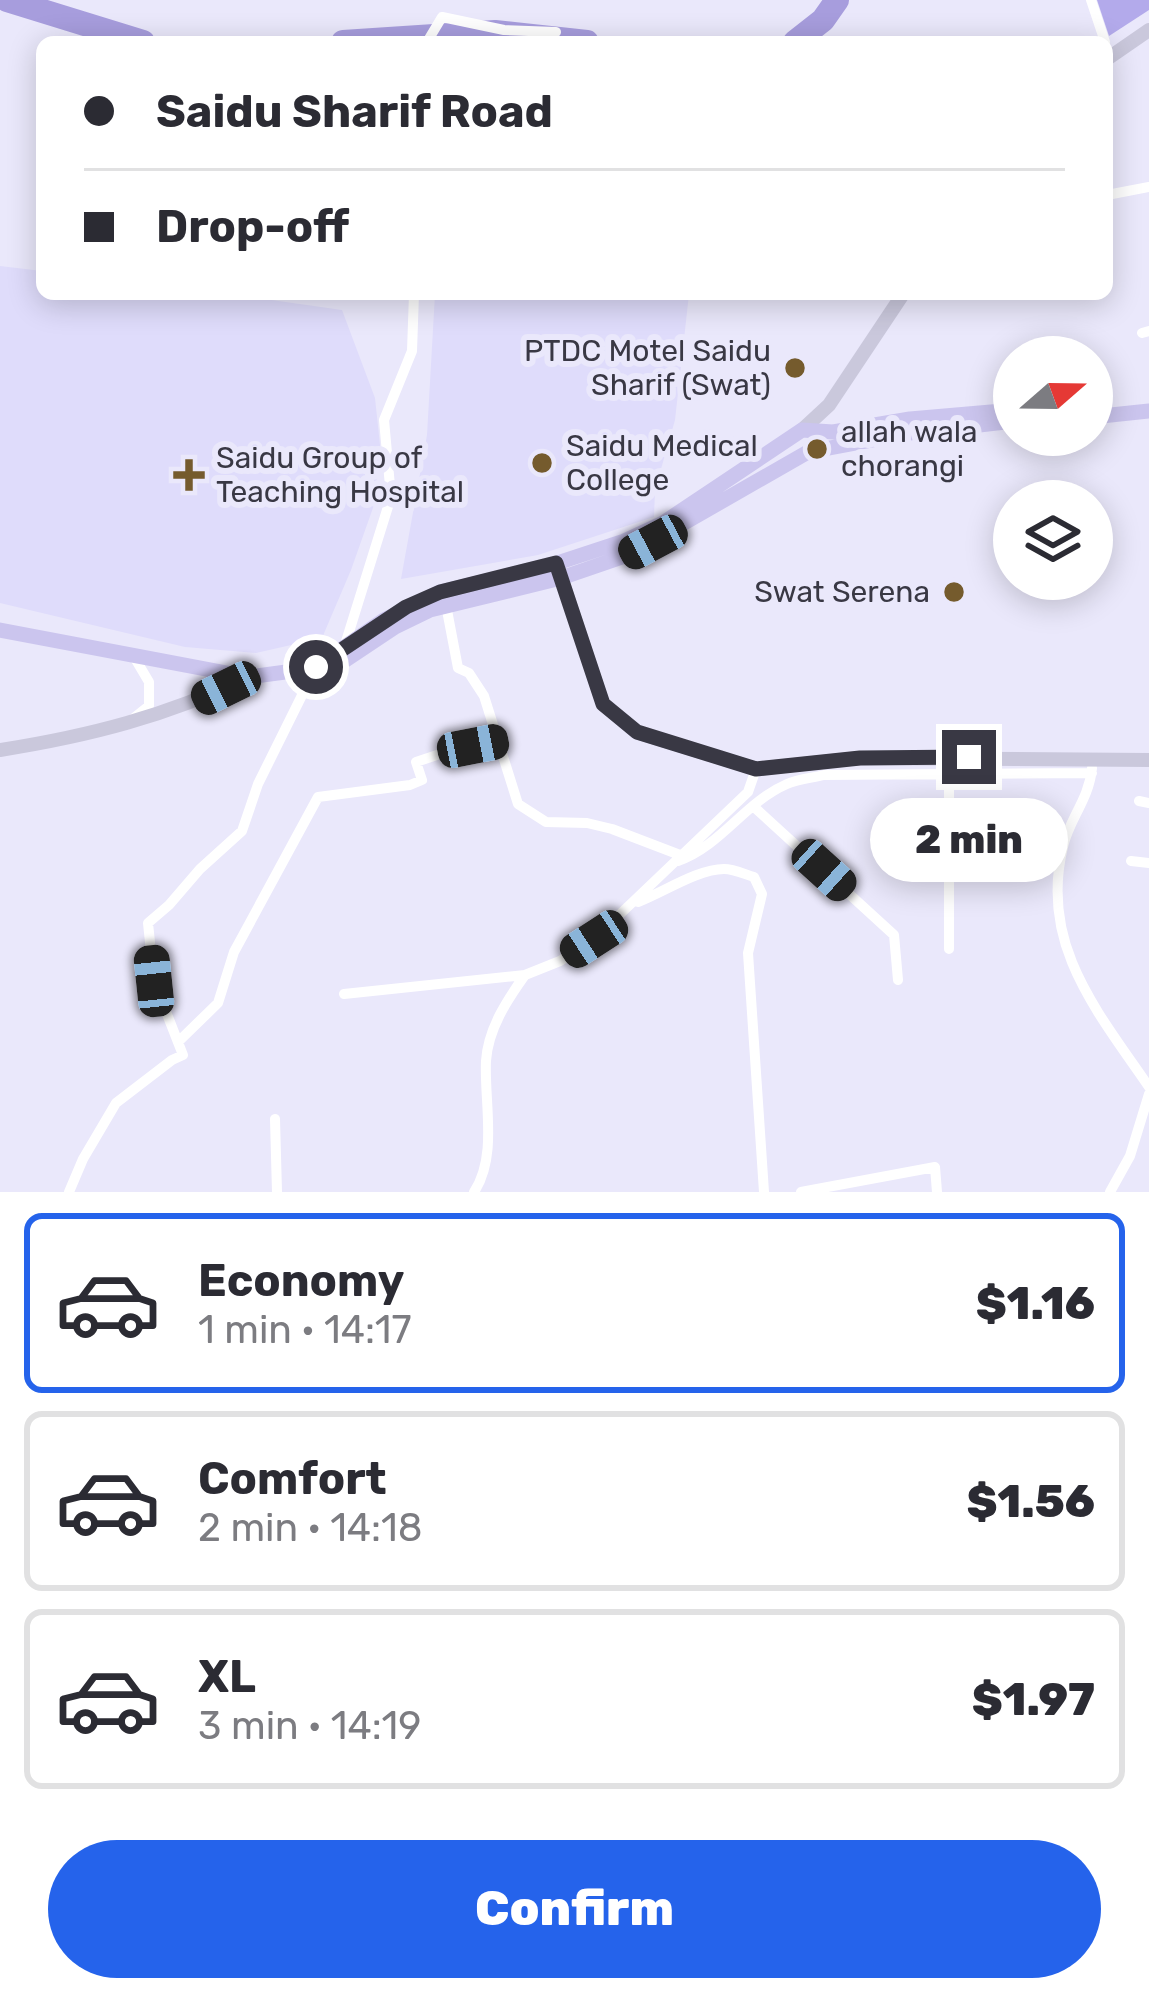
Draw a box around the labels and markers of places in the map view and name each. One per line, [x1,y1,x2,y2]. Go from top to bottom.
place label: PTDC Motel Saidu Sharif (Swat) [524,333,771,403]
marker: PTDC Motel Saidu Sharif (Swat) [782,355,808,381]
place label: allah wala chorangi [841,414,978,484]
place label: Saidu Medical College [566,428,758,498]
marker: allah wala chorangi [804,436,830,462]
place label: Saidu Group of Teaching Hospital [216,440,464,510]
marker: Saidu Medical College [529,450,555,476]
marker: Saidu Group of Teaching Hospital [173,459,205,491]
place label: Swat Serena [754,574,930,610]
marker: Swat Serena [941,579,967,605]

